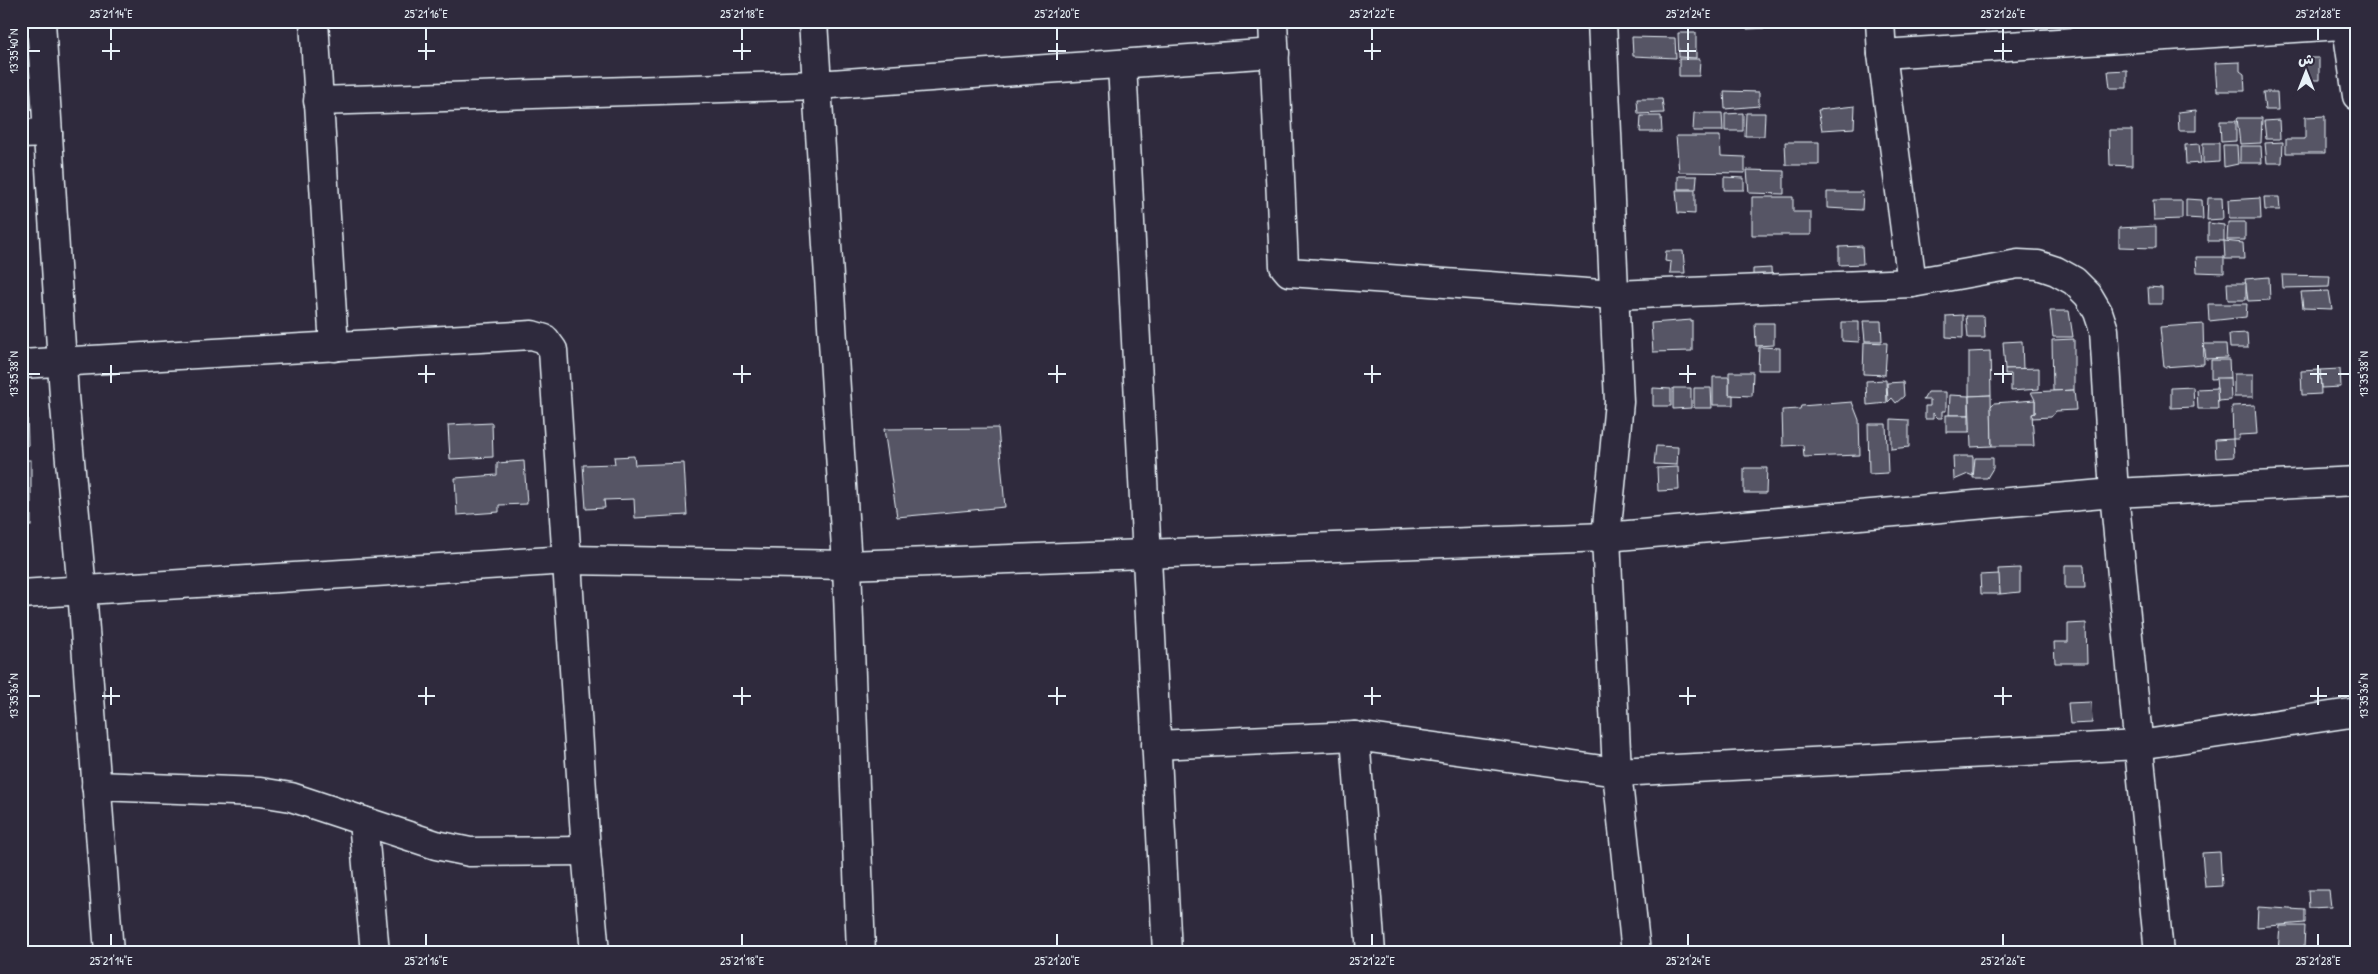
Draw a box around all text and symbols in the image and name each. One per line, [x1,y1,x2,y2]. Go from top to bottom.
text: 25°21'14"E [89,5,133,22]
text: 25°21'16"E [404,5,448,22]
text: 25°21'18"E [720,5,765,22]
text: 25°21'20"E [1034,5,1080,22]
text: 25°21'22"E [1349,5,1395,22]
text: 25°21'24"E [1666,5,1711,22]
text: 25°21'26"E [1981,5,2026,22]
text: 25°21'28"E [2295,5,2341,22]
text: 13°35'40"N [5,29,22,73]
north arrow [2280,48,2330,98]
text: ش [2298,49,2314,68]
text: 13°35'38"N [5,351,22,397]
text: 13°35'38"N [2355,351,2372,397]
text: 13°35'36"N [5,673,22,719]
text: 13°35'36"N [2355,673,2372,719]
text: 25°21'14"E [89,952,133,969]
text: 25°21'16"E [404,952,448,969]
text: 25°21'18"E [720,952,765,969]
text: 25°21'20"E [1034,952,1080,969]
text: 25°21'22"E [1349,952,1395,969]
text: 25°21'24"E [1666,952,1711,969]
text: 25°21'26"E [1981,952,2026,969]
text: 25°21'28"E [2295,952,2341,969]

